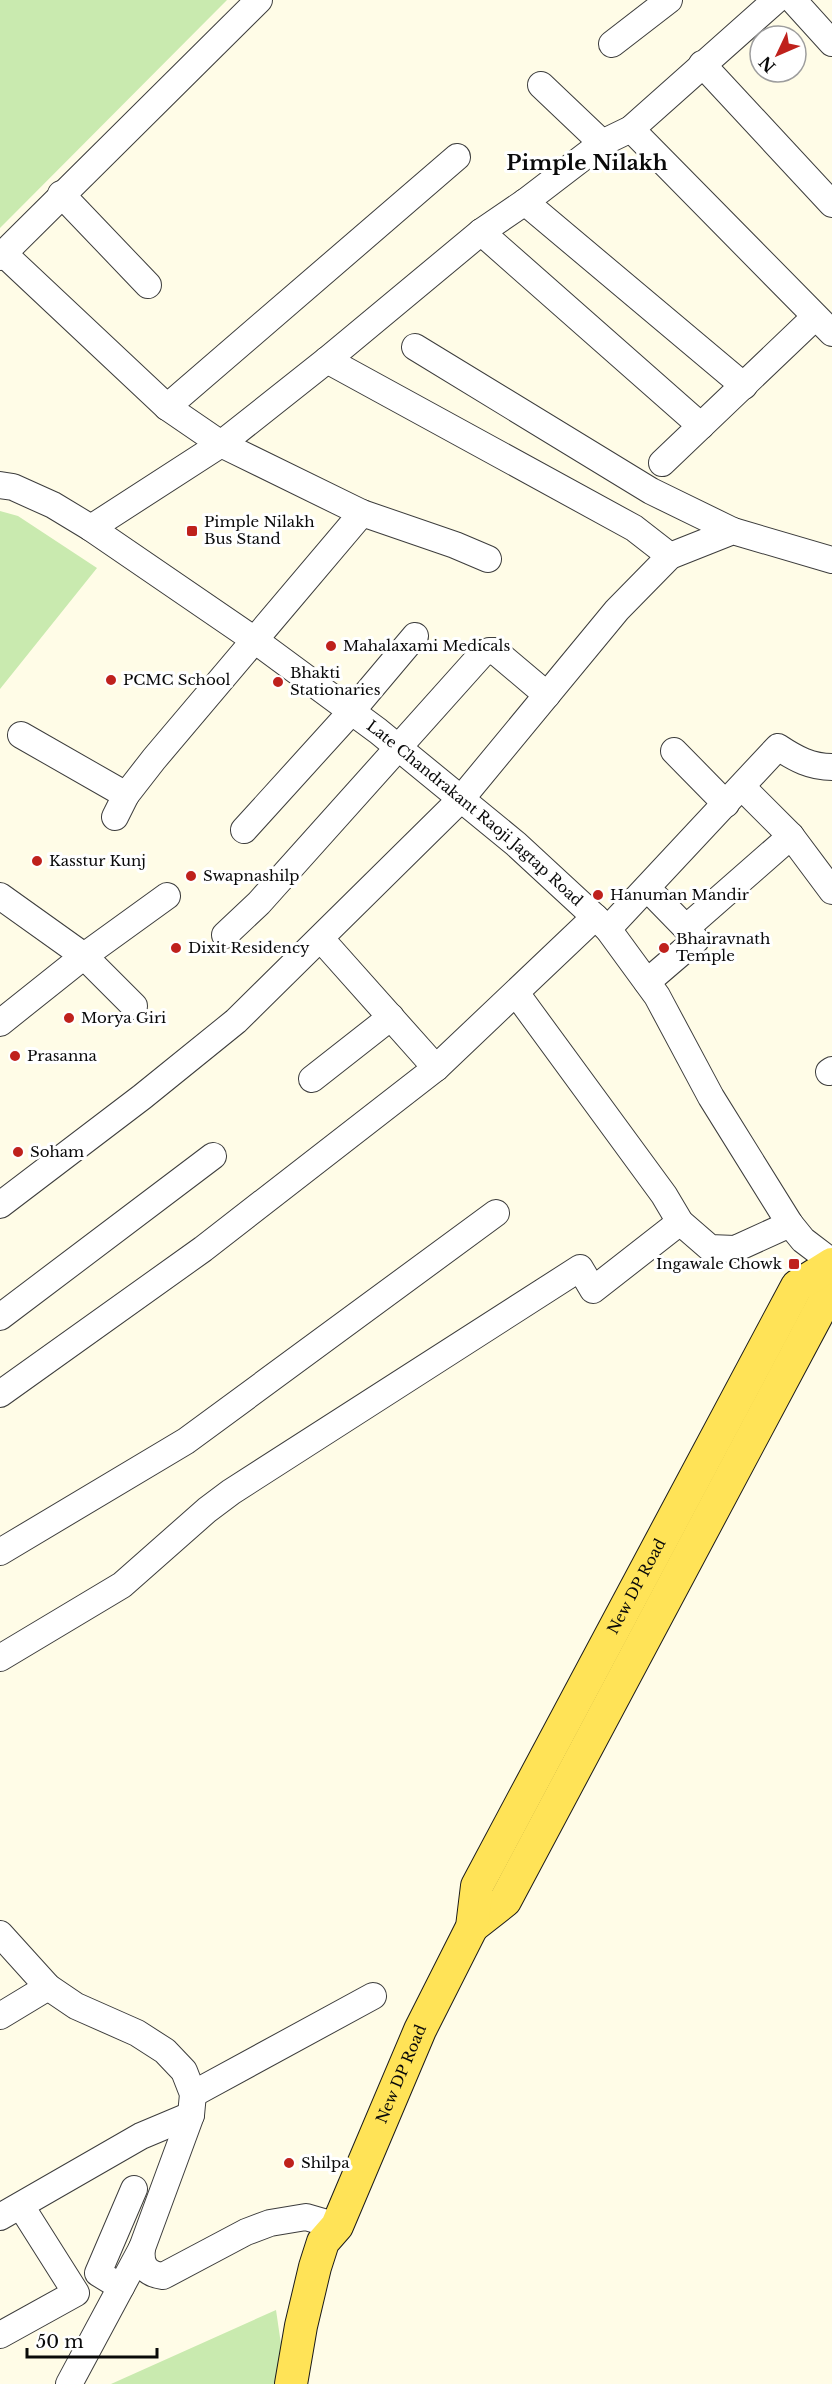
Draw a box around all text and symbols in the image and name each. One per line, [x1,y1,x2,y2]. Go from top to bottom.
north arrow [748,24,808,84]
text: N [755,52,780,77]
district label: Pimple Nilakh [506,150,668,176]
place label: Pimple Nilakh Bus Stand [204,512,315,548]
marker: Pimple Nilakh Bus Stand [185,524,199,538]
place label: Mahalaxami Medicals [343,636,510,655]
marker: Mahalaxami Medicals [324,639,338,653]
place label: Bhakti Stationaries [290,663,381,699]
place label: PCMC School [123,670,231,689]
marker: PCMC School [104,673,118,687]
marker: Bhakti Stationaries [271,675,285,689]
street label: Late Chandrakant Raoji Jagtap Road [363,716,587,910]
place label: Kasstur Kunj [49,851,146,870]
marker: Kasstur Kunj [30,854,44,868]
place label: Swapnashilp [203,866,300,885]
marker: Swapnashilp [184,869,198,883]
place label: Hanuman Mandir [610,885,750,904]
marker: Hanuman Mandir [591,888,605,902]
place label: Bhairavnath Temple [676,929,770,965]
place label: Dixit Residency [188,938,310,957]
marker: Dixit Residency [169,941,183,955]
marker: Bhairavnath Temple [657,941,671,955]
place label: Morya Giri [81,1008,166,1027]
marker: Morya Giri [62,1011,76,1025]
place label: Prasanna [27,1046,98,1065]
marker: Prasanna [8,1049,22,1063]
place label: Soham [30,1142,84,1161]
marker: Soham [11,1145,25,1159]
place label: Ingawale Chowk [656,1254,783,1273]
marker: Ingawale Chowk [787,1257,801,1271]
street label: New DP Road [603,1535,669,1637]
street label: New DP Road [372,2022,430,2126]
place label: Shilpa [301,2153,350,2172]
marker: Shilpa [282,2156,296,2170]
scale bar [27,2321,158,2359]
text: 50 m [36,2331,84,2353]

